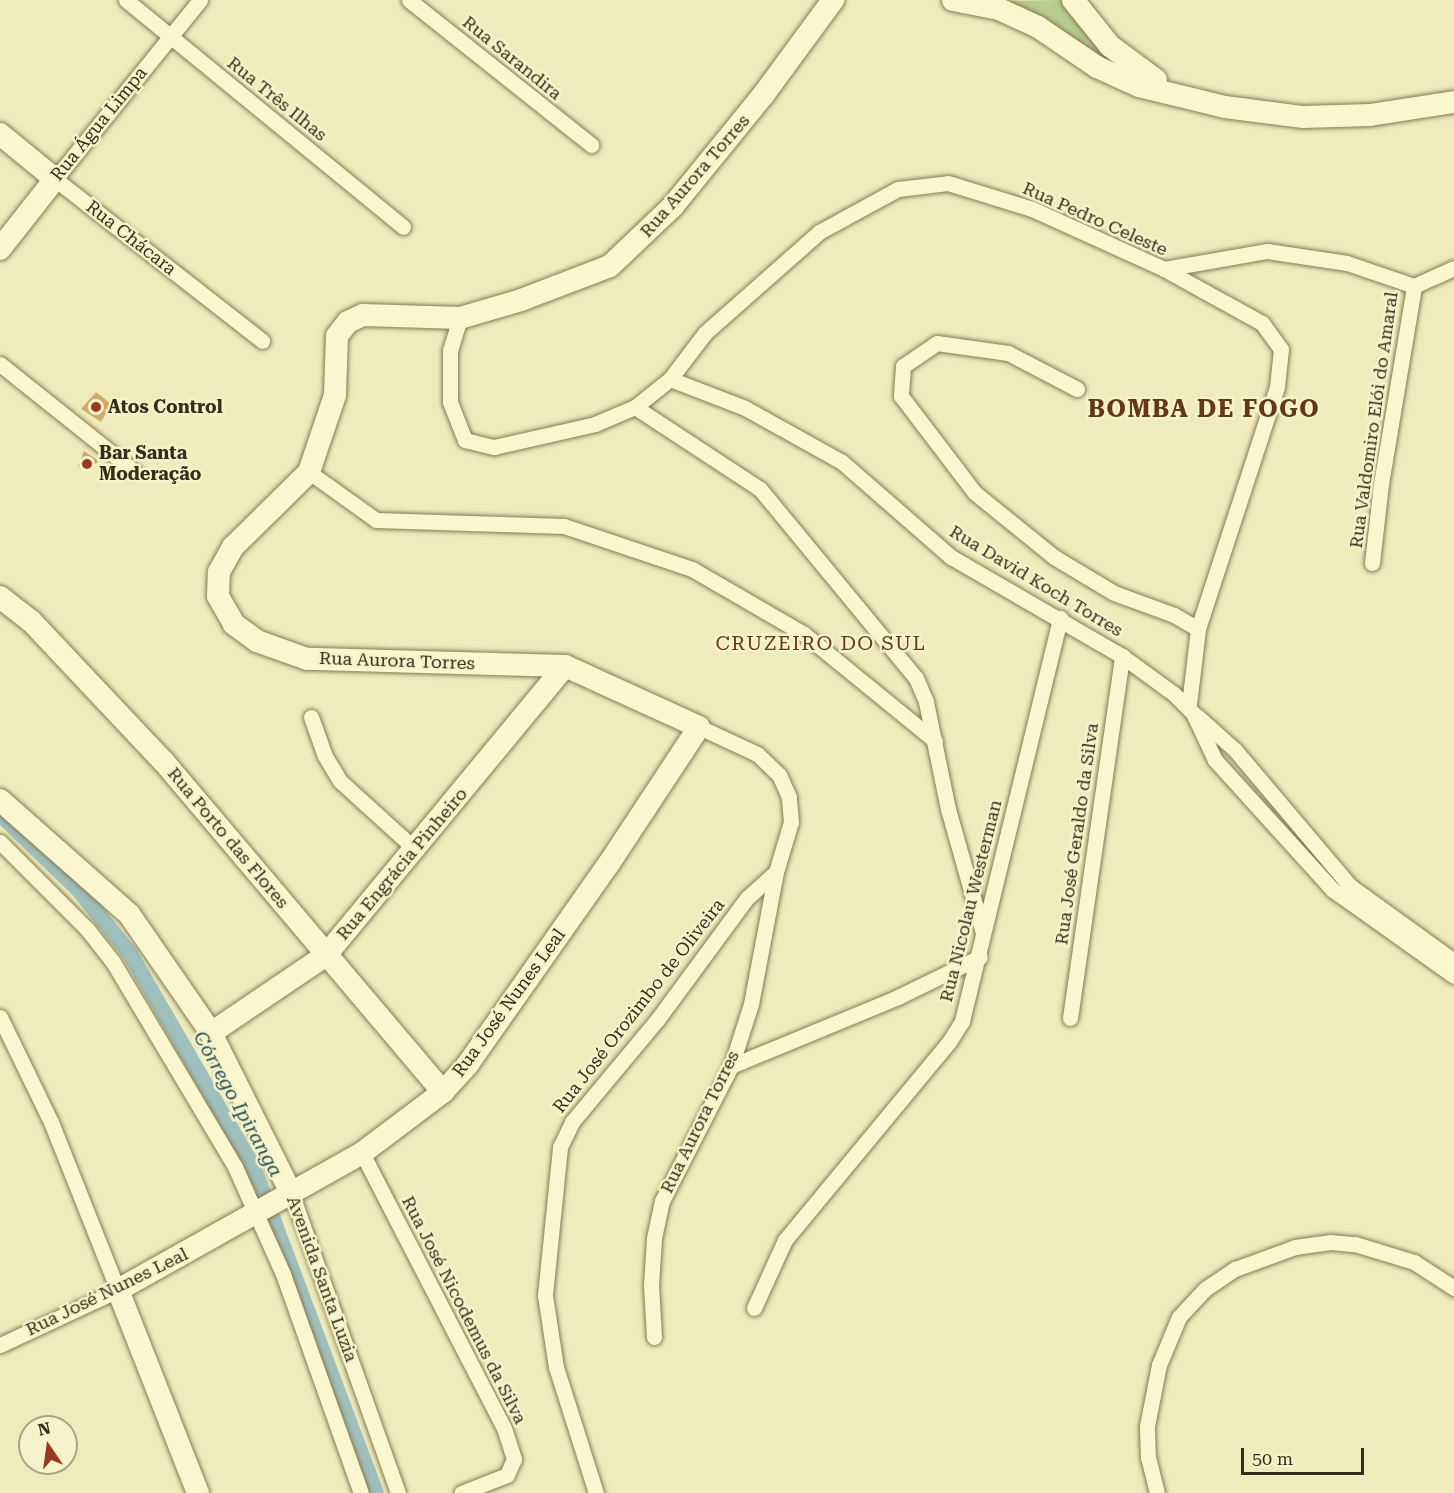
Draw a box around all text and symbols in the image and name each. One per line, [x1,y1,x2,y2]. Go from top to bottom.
street label: Rua Sarandira [458,11,566,105]
street label: Rua Três Ilhas [223,52,331,146]
street label: Rua Água Limpa [46,62,152,186]
street label: Rua Aurora Torres [636,110,754,242]
street label: Rua Pedro Celeste [1019,177,1171,261]
street label: Rua Chácara [82,196,180,280]
street label: Rua Valdomiro Elói do Amaral [1345,290,1403,550]
place label: Atos Control [108,396,223,418]
district label: BOMBA DE FOGO [1088,396,1320,424]
marker: Atos Control [89,400,103,414]
place label: Bar Santa Moderação [99,443,201,486]
marker: Bar Santa Moderação [80,457,94,471]
street label: Rua David Koch Torres [946,521,1126,641]
district label: CRUZEIRO DO SUL [716,631,926,655]
street label: Rua Aurora Torres [319,647,475,675]
street label: Rua José Geraldo da Silva [1051,722,1103,946]
street label: Rua Porto das Flores [163,763,293,913]
street label: Rua Engrácia Pinheiro [332,783,472,945]
street label: Rua Nicolau Westerman [935,798,1007,1004]
street label: Rua José Orozimbo de Oliveira [549,895,729,1117]
street label: Rua José Nunes Leal [448,925,570,1081]
water label: Córrego Ipiranga [188,1027,288,1181]
street label: Rua Aurora Torres [656,1047,744,1197]
street label: Rua José Nicodemus da Silva [397,1192,531,1428]
street label: Avenida Santa Luzia [282,1193,362,1365]
street label: Rua José Nunes Leal [22,1243,192,1341]
north arrow [18,1415,78,1475]
text: N [36,1418,52,1440]
scale bar [1244,1436,1367,1474]
text: 50 m [1252,1448,1293,1469]

